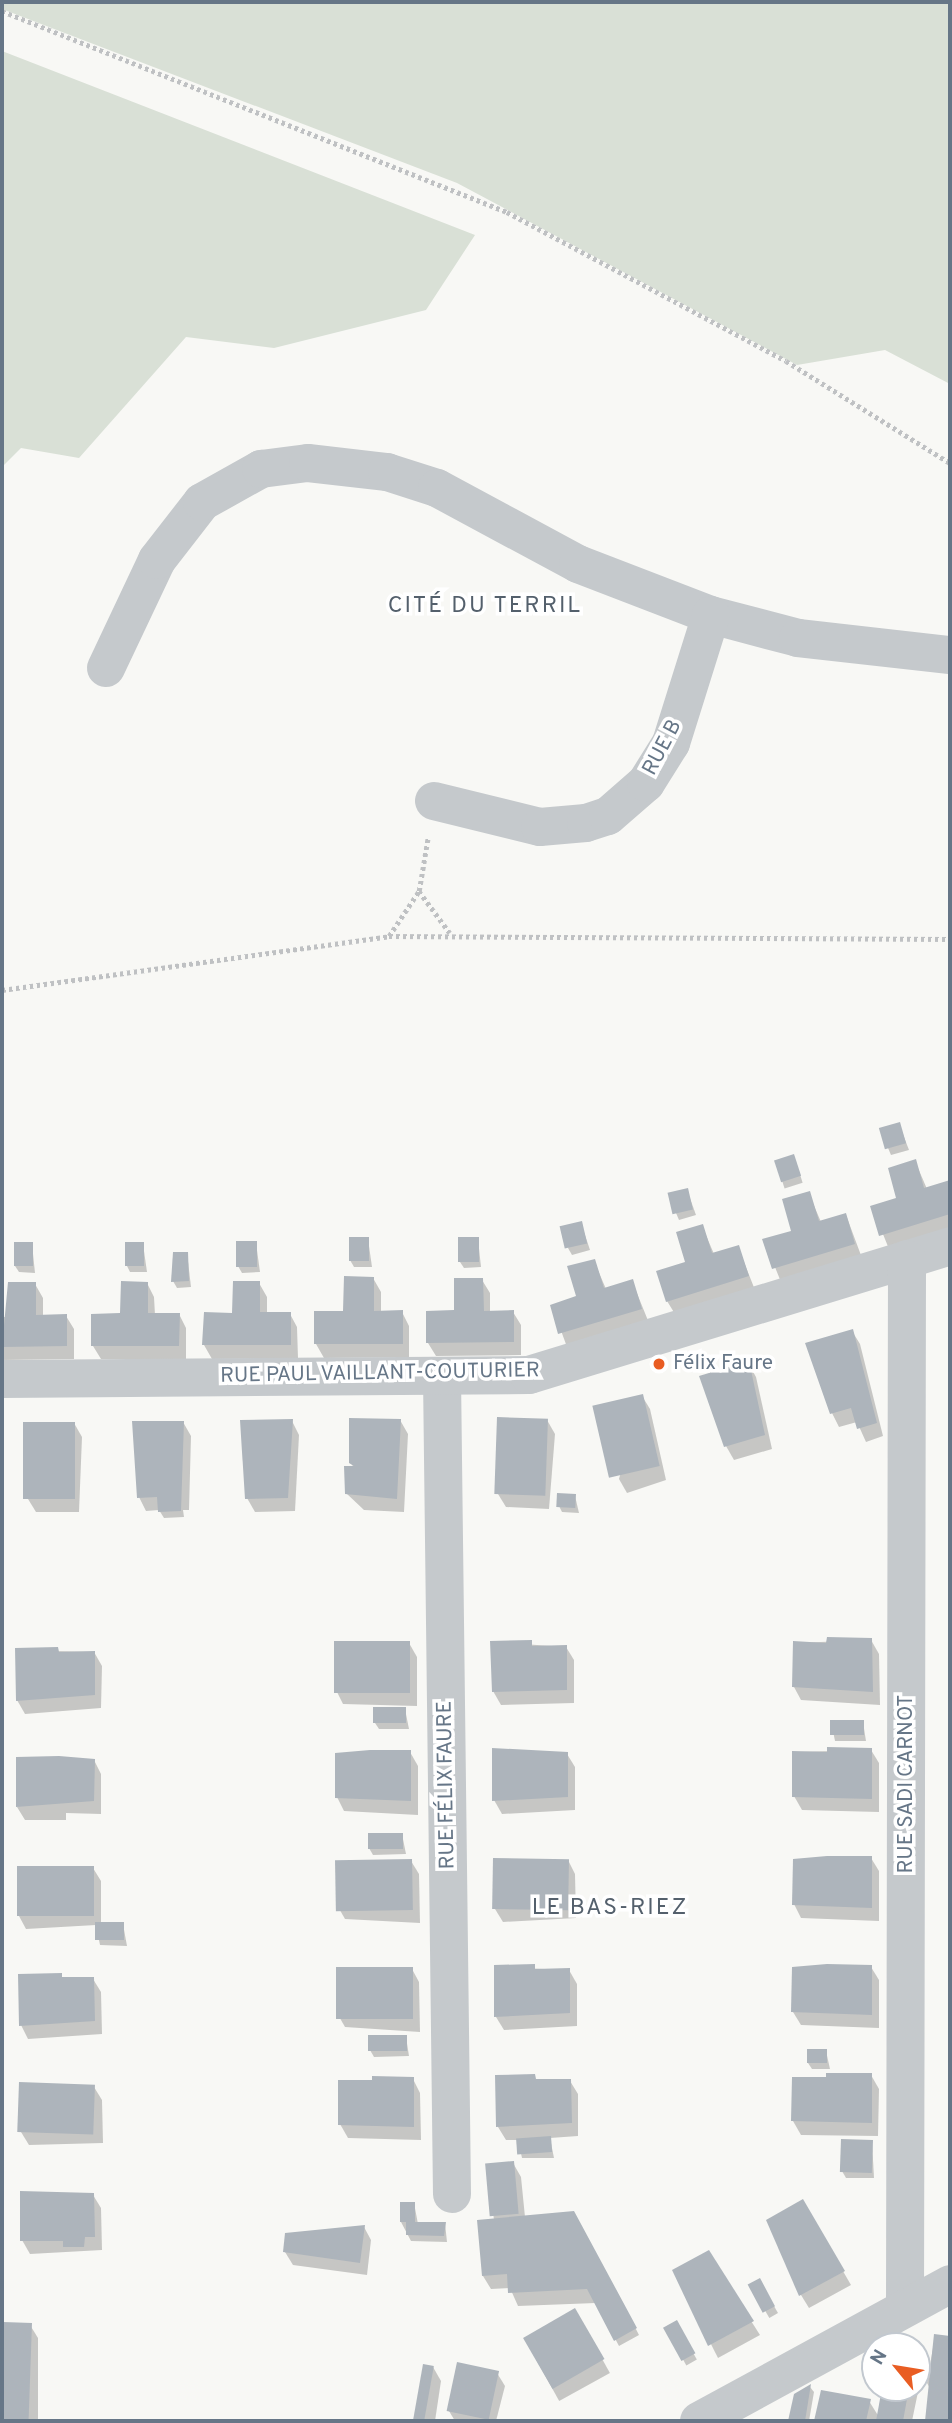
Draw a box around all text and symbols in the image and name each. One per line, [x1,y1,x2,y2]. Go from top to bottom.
district label: CITÉ DU TERRIL [389,593,581,621]
street label: RUE B [638,716,688,780]
place label: Félix Faure [673,1351,773,1377]
marker: Félix Faure [651,1356,667,1372]
street label: RUE PAUL VAILLANT-COUTURIER [219,1359,541,1389]
street label: RUE SADI CARNOT [894,1694,920,1874]
street label: RUE FÉLIX FAURE [433,1700,461,1870]
district label: LE BAS-RIEZ [533,1895,687,1923]
north arrow [861,2332,931,2402]
text: N [866,2346,893,2369]

